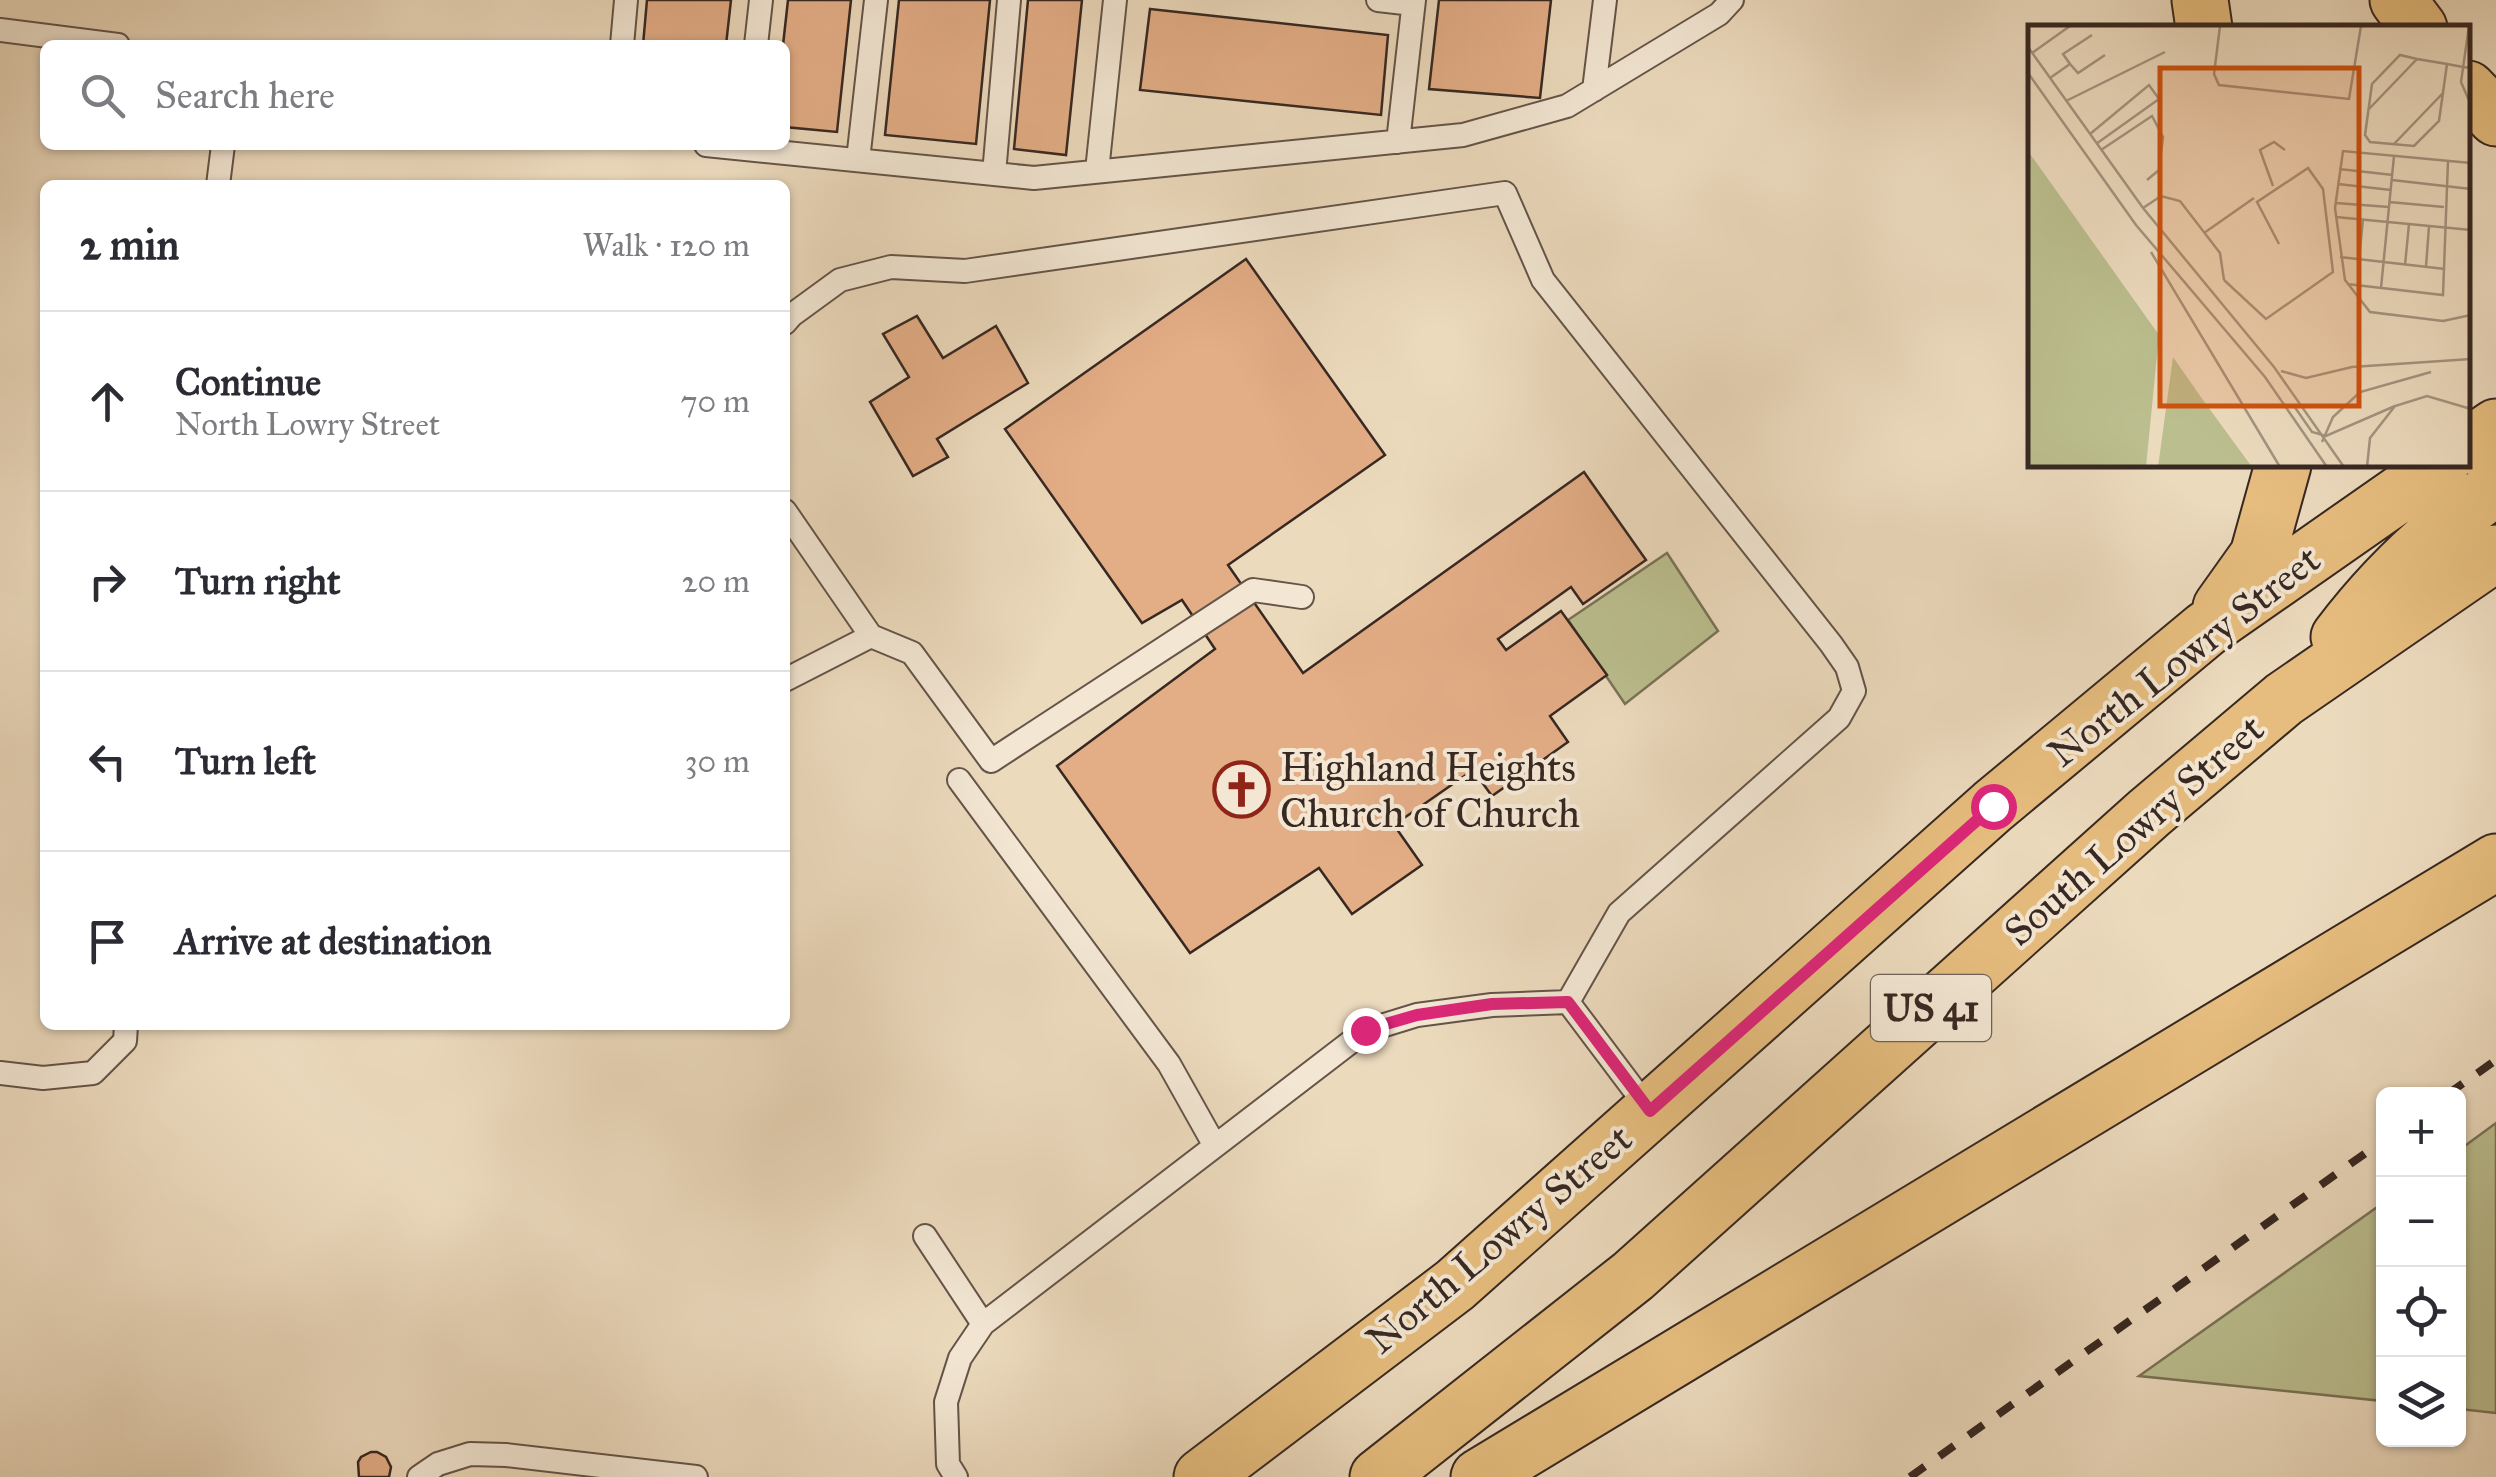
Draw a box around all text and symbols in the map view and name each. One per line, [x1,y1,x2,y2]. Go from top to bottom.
inset map [2028,25,2471,468]
search box [40,40,790,150]
icon: search [75,68,130,123]
text: Search here [155,72,335,118]
text: 2 min [80,219,179,271]
text: Walk · 120 m [583,226,750,265]
text: Continue [175,359,321,405]
icon: ahead [80,374,135,429]
text: 70 m [681,382,750,421]
text: North Lowry Street [175,405,440,444]
street label: North Lowry Street [2038,535,2330,777]
icon: right [80,554,135,609]
text: Turn right [175,558,341,604]
text: 20 m [682,562,750,601]
street label: South Lowry Street [1994,704,2274,956]
icon: left [80,734,135,789]
text: Turn left [175,738,316,784]
text: 30 m [685,742,750,781]
place label: Highland Heights Church of Church [1280,743,1580,838]
church icon: Highland Heights Church of Church [1211,760,1271,820]
route start [1971,784,2017,830]
icon: arrive [80,914,135,969]
text: Arrive at destination [175,918,492,964]
road number: US 41 [1871,975,1991,1041]
route end [1343,1008,1389,1054]
map controls [2376,1087,2466,1447]
button: + [2376,1087,2466,1177]
street label: North Lowry Street [1356,1114,1642,1364]
button: − [2376,1177,2466,1267]
button: locate [2376,1267,2466,1357]
button: layers [2376,1357,2466,1447]

